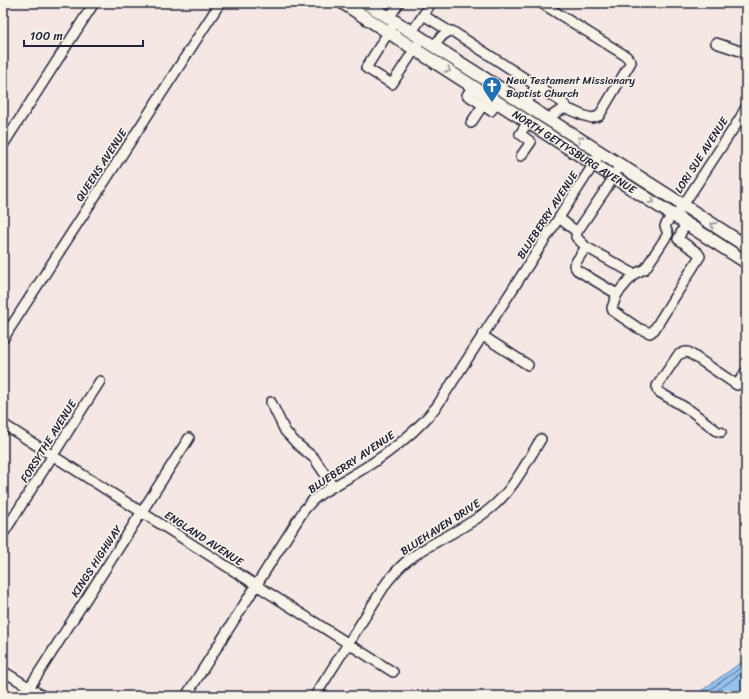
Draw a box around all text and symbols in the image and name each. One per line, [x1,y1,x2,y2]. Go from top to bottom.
scale bar [24,22,143,48]
text: 100 m [30,25,63,47]
one-way arrow [444,66,451,73]
place label: New Testament Missionary Baptist Church [506,71,635,103]
church icon: New Testament Missionary Baptist Church [481,75,503,103]
street label: NORTH GETTYSBURG AVENUE [508,105,641,200]
street label: LORI SUE AVENUE [670,113,734,197]
street label: QUEENS AVENUE [71,124,133,206]
one-way arrow [577,137,584,144]
street label: BLUEBERRY AVENUE [512,167,584,263]
one-way arrow [647,196,654,203]
one-way arrow [711,222,718,229]
street label: FORSYTHE AVENUE [15,395,82,486]
street label: BLUEBERRY AVENUE [304,426,399,499]
street label: BLUEHAVEN DRIVE [396,494,485,560]
street label: ENGLAND AVENUE [161,506,248,572]
street label: KINGS HIGHWAY [66,521,128,601]

